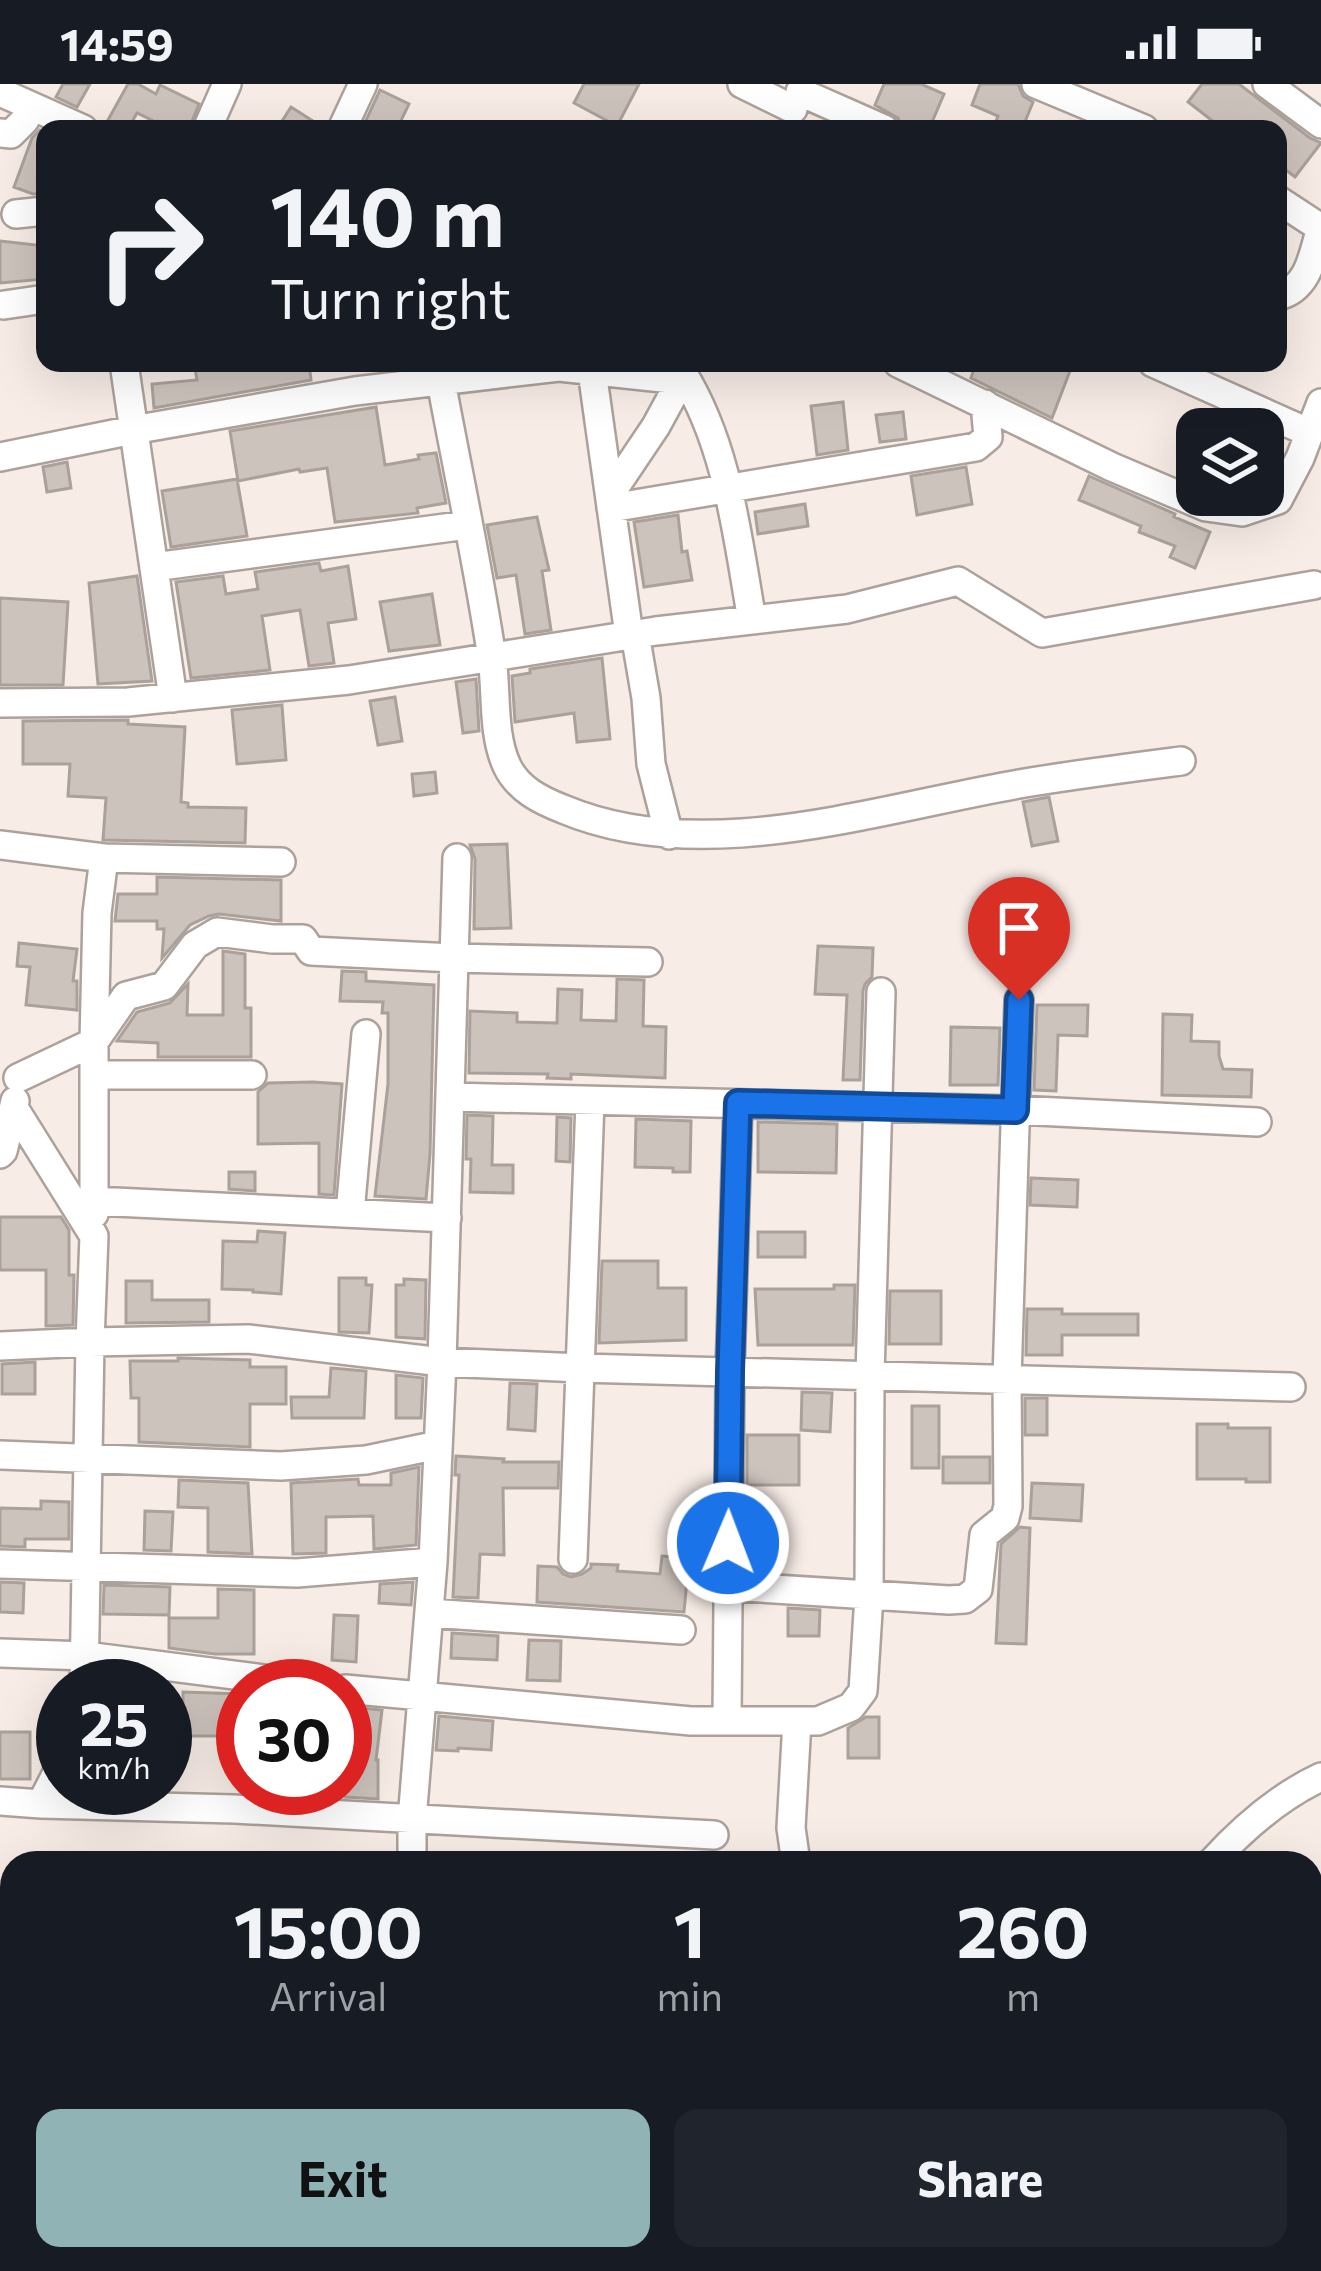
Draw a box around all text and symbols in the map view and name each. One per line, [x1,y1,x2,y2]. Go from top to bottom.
text: 14:59 [60,15,174,70]
text: 140 m [270,162,505,264]
icon: right [72,168,228,324]
text: Turn right [270,264,511,330]
map controls [1176,408,1284,516]
button: layers [1176,408,1284,516]
pin [968,877,1070,1000]
icon: arrive [986,895,1052,961]
position arrow [665,1480,791,1606]
speed limit sign: 30 [216,1659,372,1815]
text: 25 [79,1685,149,1758]
text: km/h [78,1748,150,1785]
text: 15:00 [234,1885,423,1973]
text: 1 [673,1885,706,1973]
text: 260 [957,1885,1089,1973]
text: Arrival [269,1971,387,2019]
text: min [657,1971,723,2019]
text: m [1006,1971,1040,2019]
button: Exit [36,2109,650,2247]
button: Share [674,2109,1287,2247]

